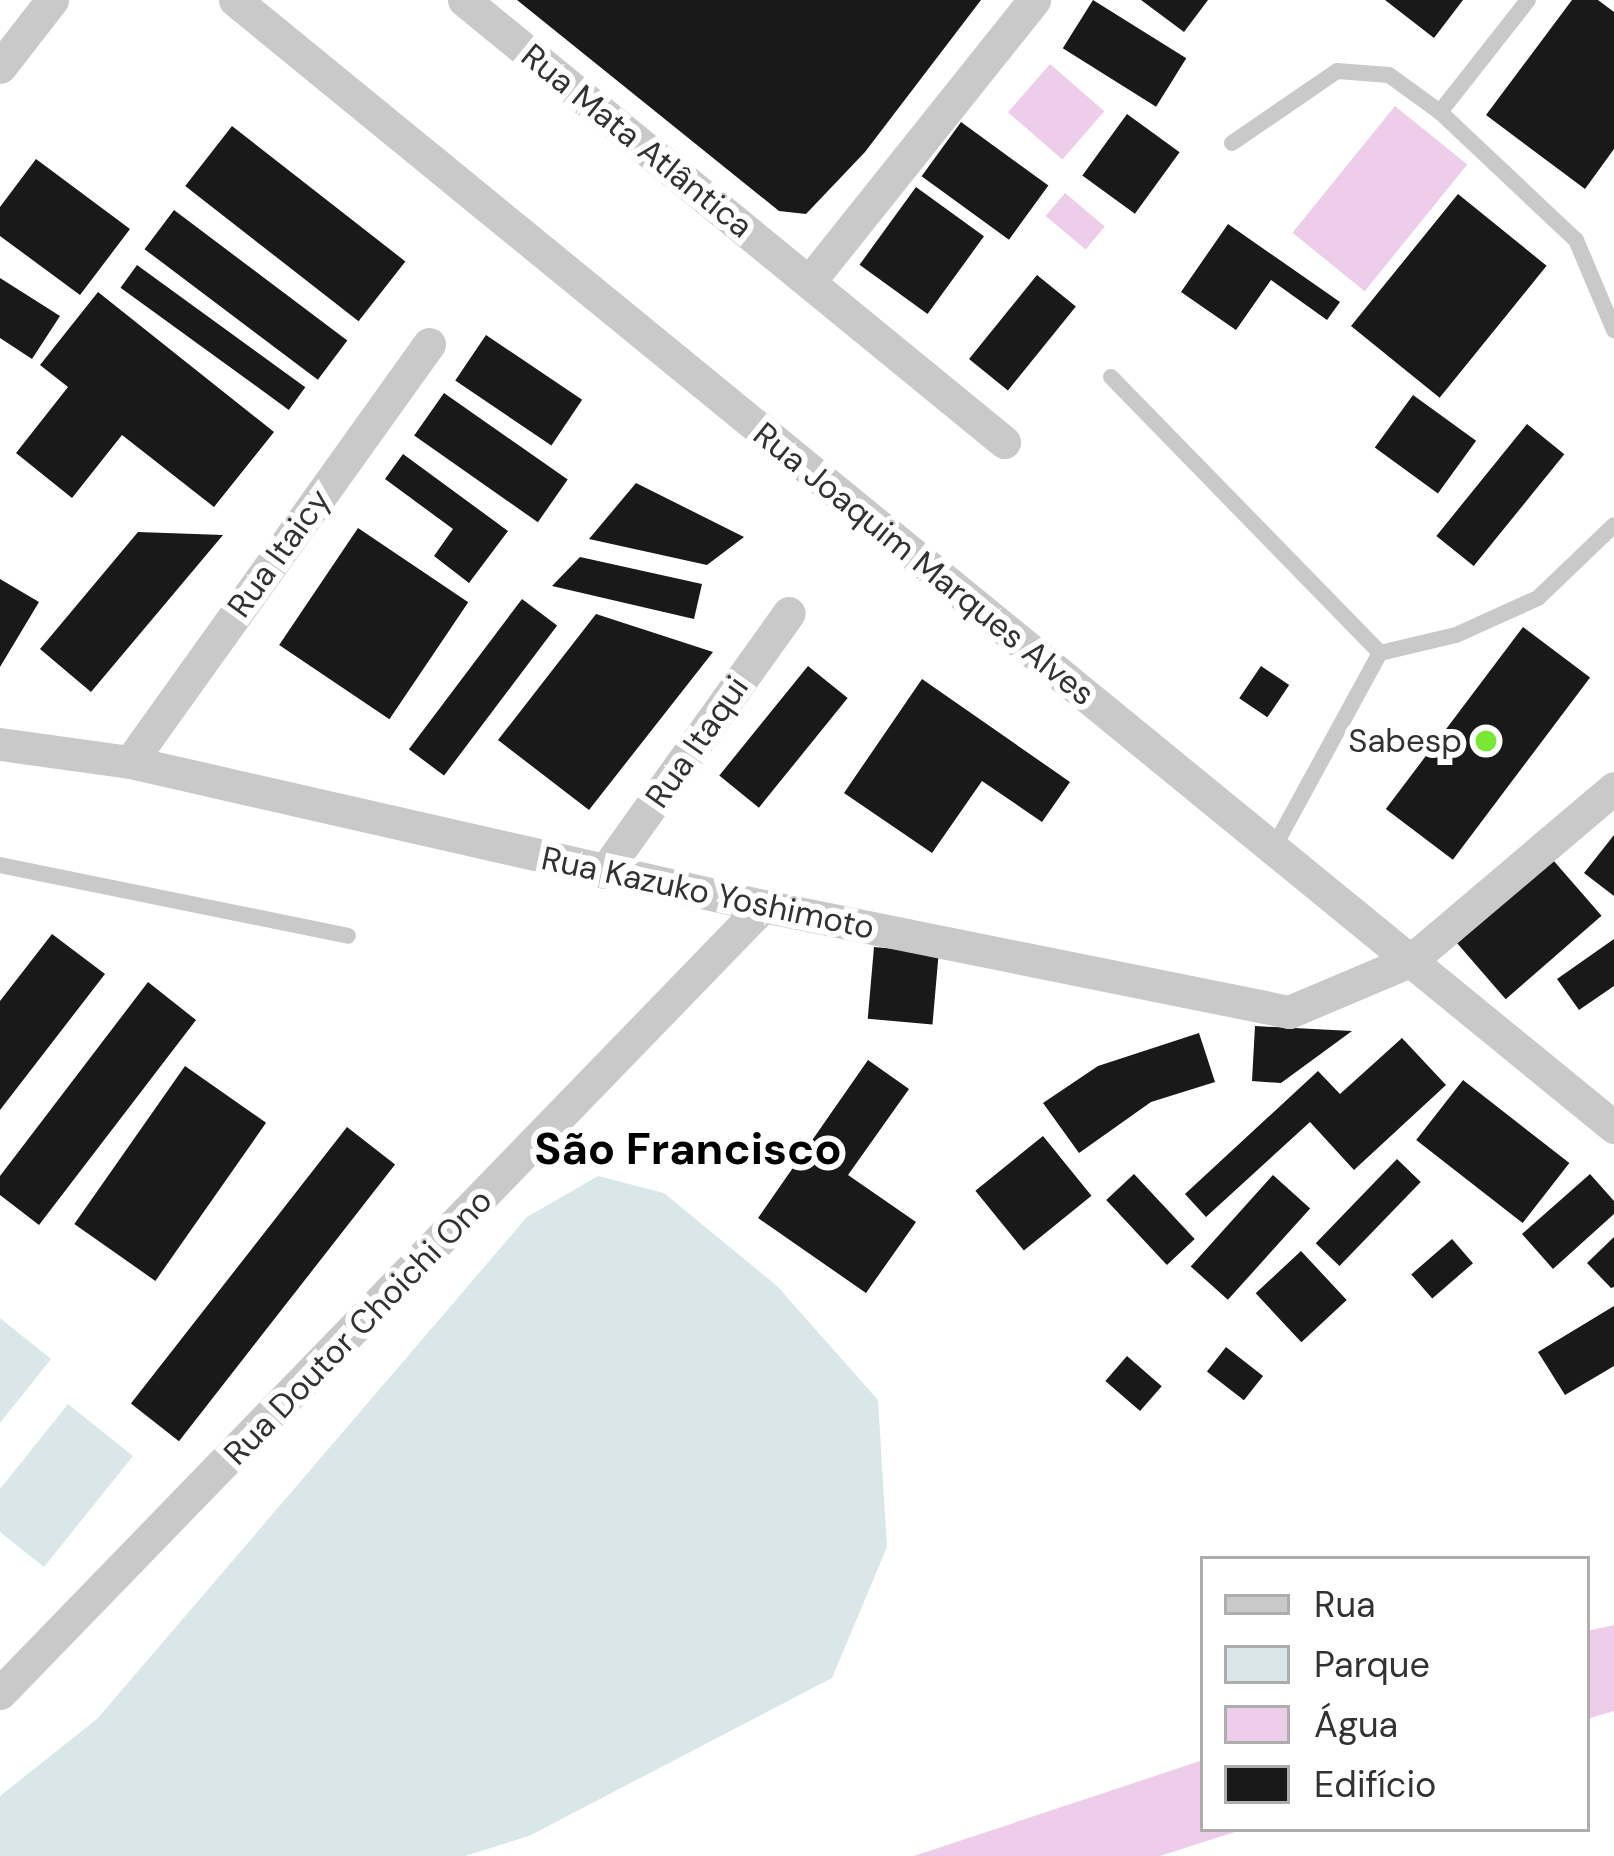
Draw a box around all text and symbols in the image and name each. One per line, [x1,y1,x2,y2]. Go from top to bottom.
street label: Rua Mata Atlântica [514,36,760,246]
street label: Rua Joaquim Marques Alves [746,414,1102,714]
street label: Rua Itaicy [219,481,339,625]
street label: Rua Itaqui [637,669,757,815]
place label: Sabesp [1348,721,1462,761]
marker: Sabesp [1473,728,1499,754]
street label: Rua Kazuko Yoshimoto [538,838,878,948]
district label: São Francisco [534,1122,842,1176]
street label: Rua Doutor Choichi Ono [216,1181,500,1473]
legend [1200,1556,1590,1832]
text: Rua [1314,1581,1376,1628]
text: Parque [1314,1641,1430,1688]
text: Água [1314,1701,1398,1748]
text: Edifício [1314,1761,1436,1808]

